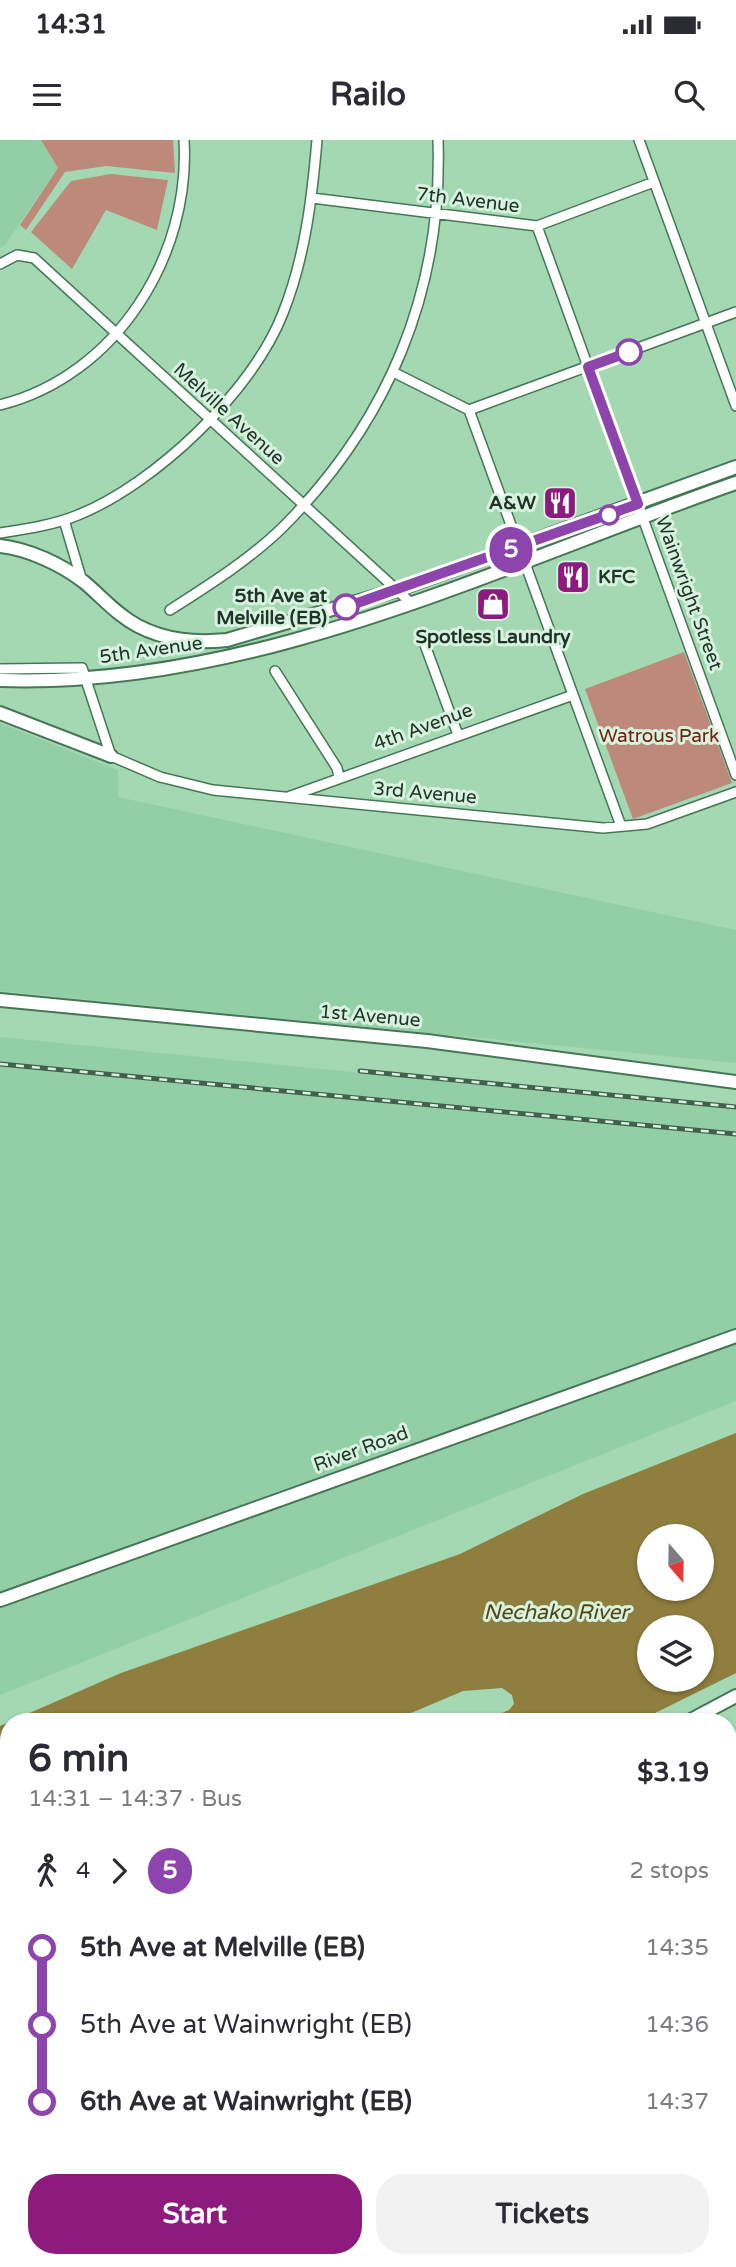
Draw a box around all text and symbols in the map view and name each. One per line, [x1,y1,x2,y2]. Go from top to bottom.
text: 14:31 [35,9,107,40]
icon: menu [28,76,66,114]
text: Railo [330,76,406,114]
icon: search [670,76,708,114]
street label: 7th Avenue [415,183,521,217]
unlabelled marker [616,339,642,365]
street label: Melville Avenue [169,358,289,470]
restaurant icon: A&W [541,484,579,522]
place label: A&W [489,492,537,514]
unlabelled marker [599,505,619,525]
street label: Wainwright Street [651,513,727,673]
line badge: 5 [488,527,534,573]
text: 5 [503,535,519,564]
restaurant icon: KFC [554,558,592,596]
place label: KFC [598,566,635,588]
place label: 5th Ave at Melville (EB) [216,585,328,629]
shop icon: Spotless Laundry [474,585,512,623]
marker: 5th Ave at Melville (EB) [333,594,359,620]
place label: Spotless Laundry [415,626,571,649]
street label: 5th Avenue [98,632,204,668]
street label: 4th Avenue [371,699,475,755]
park label: Watrous Park [599,725,719,747]
street label: 3rd Avenue [372,778,478,808]
street label: 1st Avenue [319,1001,421,1031]
street label: River Road [311,1422,411,1476]
north arrow [637,1524,714,1601]
map controls [637,1524,714,1692]
water label: Nechako River [484,1600,631,1625]
button: layers [637,1615,714,1692]
text: 6 min [28,1736,129,1782]
text: $3.19 [637,1757,709,1788]
text: 14:31 – 14:37 · Bus [28,1785,242,1813]
icon: walk [28,1852,66,1890]
icon: forward [100,1852,138,1890]
text: 5 [162,1856,178,1885]
text: 4 [76,1857,90,1885]
text: 2 stops [629,1857,709,1885]
text: 5th Ave at Melville (EB) [80,1932,365,1963]
text: 14:35 [645,1934,709,1962]
text: 5th Ave at Wainwright (EB) [80,2009,412,2040]
text: 14:36 [645,2011,709,2039]
text: 6th Ave at Wainwright (EB) [80,2086,412,2117]
text: 14:37 [645,2088,709,2116]
button: Start [28,2174,362,2254]
button: Tickets [376,2174,709,2254]

